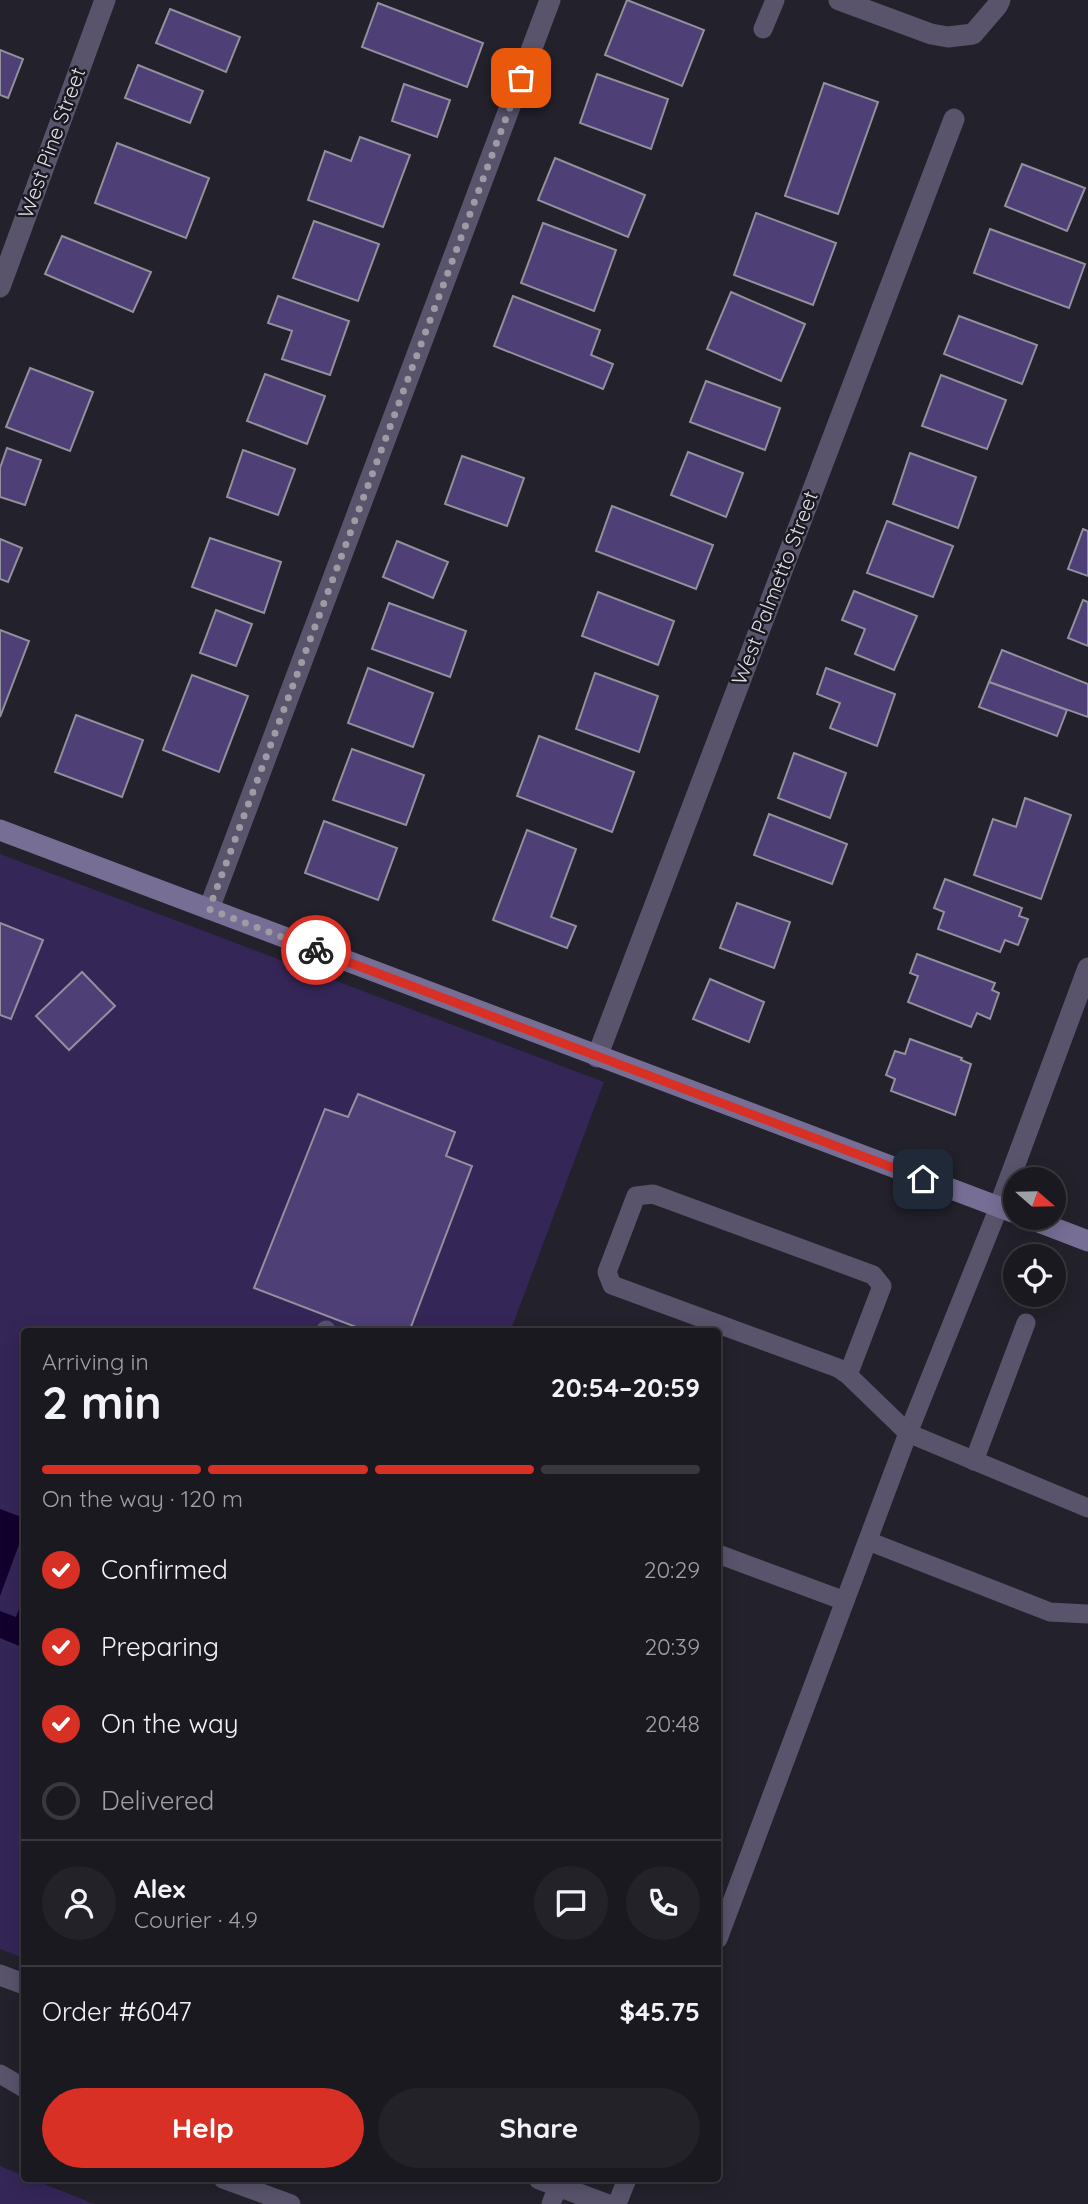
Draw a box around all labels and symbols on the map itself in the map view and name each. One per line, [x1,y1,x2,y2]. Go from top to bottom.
pin [491,48,551,108]
street label: West Pine Street [12,64,90,222]
street label: West Palmetto Street [725,487,823,688]
courier [281,915,351,985]
pin [893,1149,953,1209]
north arrow [1003,1167,1066,1230]

